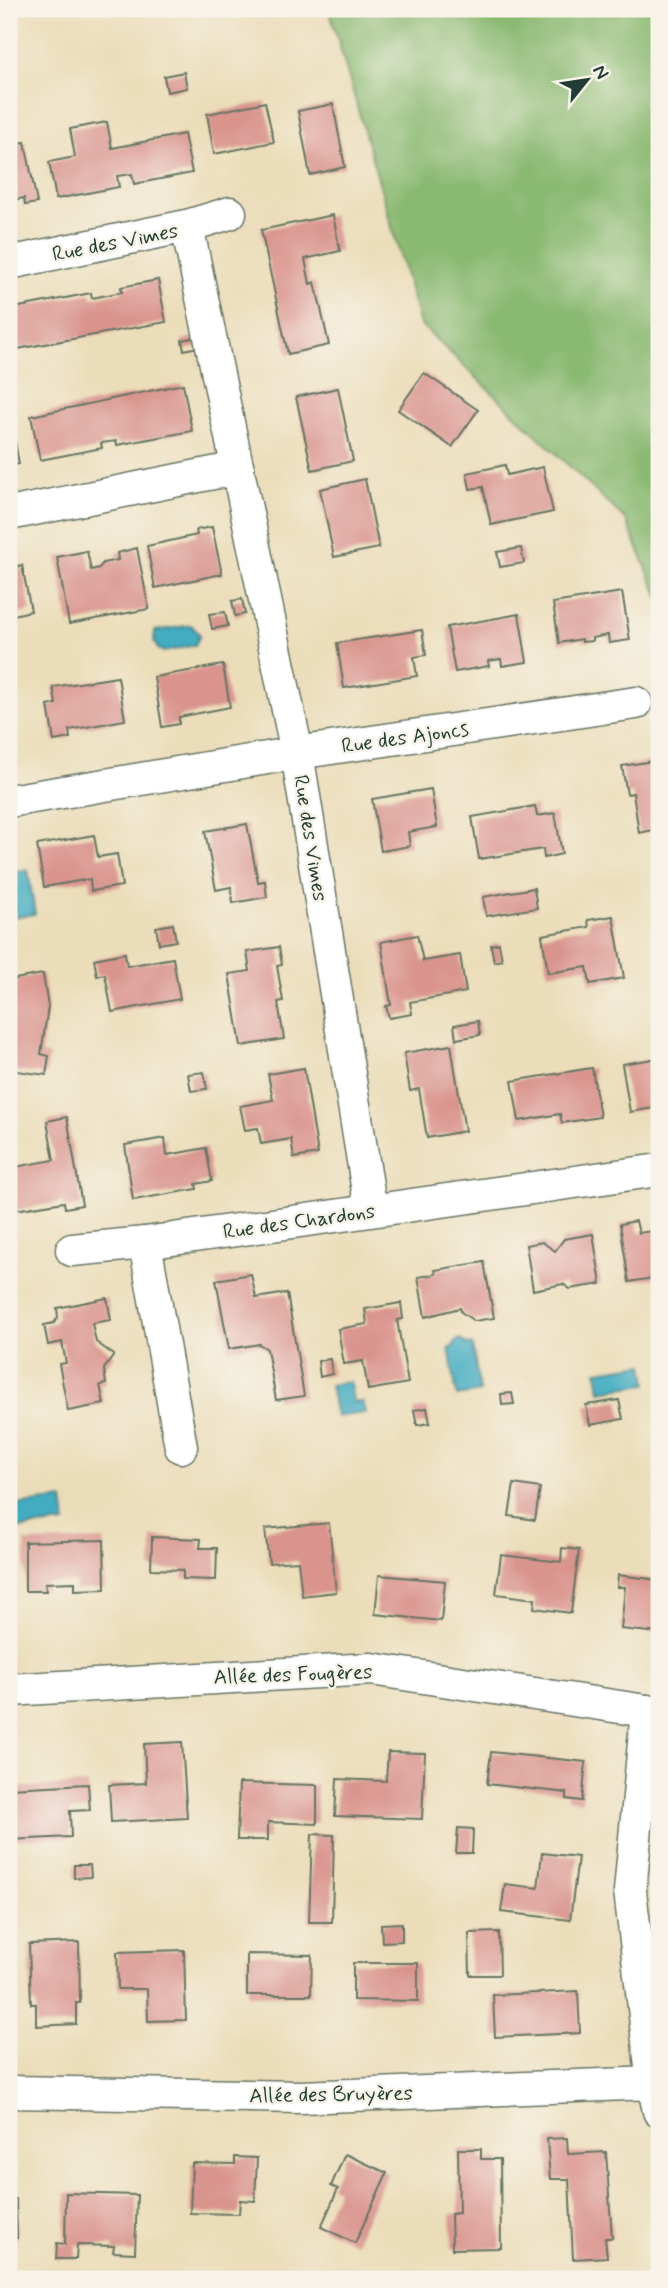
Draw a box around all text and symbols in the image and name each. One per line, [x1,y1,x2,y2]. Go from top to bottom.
north arrow [552,46,622,116]
text: N [586,61,614,84]
street label: Rue des Vimes [50,217,181,269]
street label: Rue des Ajoncs [340,715,471,761]
street label: Rue des Vimes [286,773,334,903]
street label: Rue des Chardons [221,1197,377,1247]
street label: Allée des Fougères [213,1658,373,1692]
street label: Allée des Bruyères [249,2080,413,2110]

